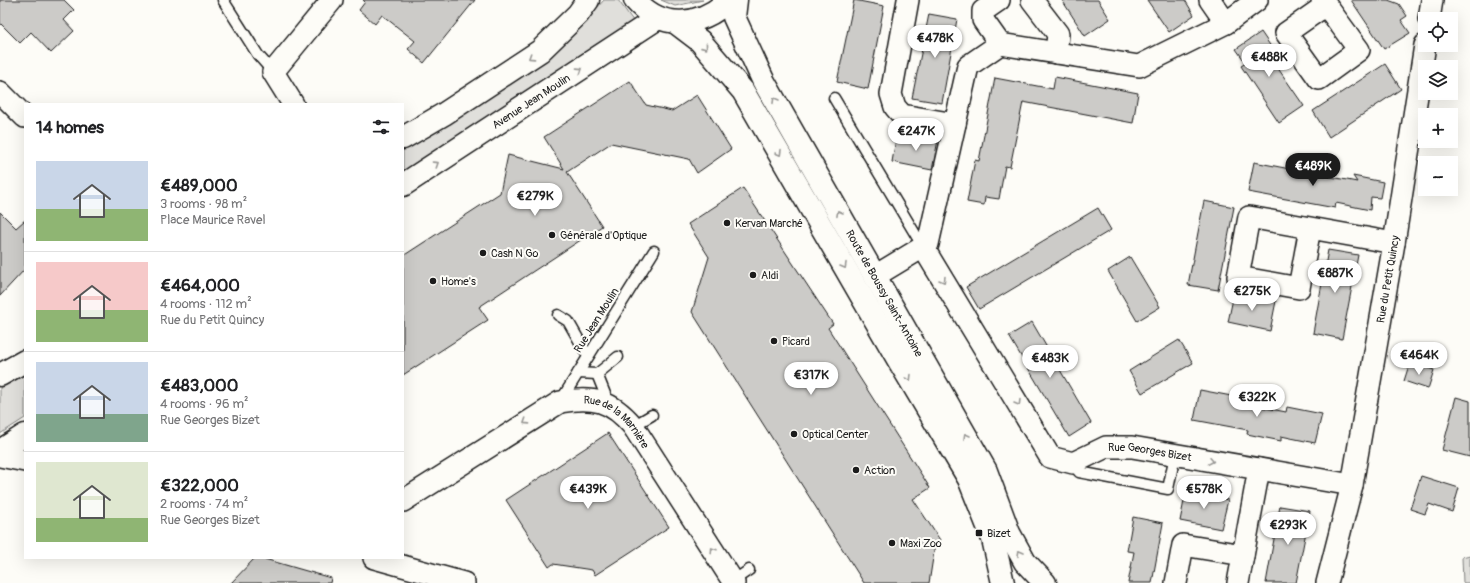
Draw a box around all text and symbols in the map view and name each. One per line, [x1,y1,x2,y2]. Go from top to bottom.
map controls [1418,12,1458,196]
button: locate [1418,12,1458,52]
pin: €478K [907,25,963,59]
text: €478K [916,30,954,46]
one-way arrow [701,42,708,49]
pin: €488K [1241,44,1297,78]
text: €488K [1250,49,1288,65]
one-way arrow [528,52,535,60]
button: layers [1418,60,1458,100]
one-way arrow [576,67,583,75]
street label: Avenue Jean Moulin [490,71,573,132]
one-way arrow [772,97,779,104]
button: + [1418,108,1458,148]
icon: filters [370,116,392,138]
text: 14 homes [36,117,104,138]
pin: €247K [888,118,944,152]
text: €247K [897,123,935,139]
one-way arrow [774,149,781,156]
pin: €489K [1285,153,1341,187]
button: − [1418,156,1458,196]
text: €489K [1294,158,1332,174]
one-way arrow [431,161,438,168]
text: €489,000 [160,175,238,196]
icon: home [68,177,116,225]
pin: €279K [507,183,563,217]
text: €279K [516,188,554,204]
text: 3 rooms · 98 m² [160,196,247,212]
one-way arrow [837,210,844,217]
text: Place Maurice Ravel [160,212,266,228]
place label: Kervan Marché [735,217,803,230]
marker: Kervan Marché [722,218,732,228]
street label: Route de Boussy Saint-Antoine [843,228,926,360]
place label: Générale d'Optique [560,229,648,242]
marker: Générale d'Optique [547,230,557,240]
street label: Rue du Petit Quincy [1374,234,1402,324]
place label: Cash N Go [491,247,538,260]
marker: Cash N Go [478,248,488,258]
pin: €887K [1307,260,1363,294]
one-way arrow [839,262,846,269]
text: €887K [1317,265,1353,281]
place label: Aldi [761,269,778,282]
marker: Aldi [748,270,758,280]
text: €464,000 [160,275,240,296]
place label: Home's [441,275,476,288]
marker: Home's [428,276,438,286]
one-way arrow [938,276,946,283]
icon: home [68,278,116,326]
pin: €275K [1224,278,1280,312]
text: €275K [1233,283,1271,299]
street label: Rue Jean Moulin [571,286,622,355]
text: 4 rooms · 112 m² [160,296,252,312]
text: Rue du Petit Quincy [160,312,264,328]
place label: Picard [782,335,810,348]
marker: Picard [769,336,779,346]
pin: €464K [1391,342,1447,376]
pin: €483K [1022,345,1078,379]
text: €464K [1399,347,1439,363]
text: €483K [1031,350,1069,366]
pin: €317K [783,362,839,396]
text: €317K [793,367,829,383]
one-way arrow [904,374,912,381]
text: €483,000 [160,375,238,396]
icon: home [68,378,116,426]
pin: €322K [1229,384,1285,418]
text: €322K [1238,389,1276,405]
street label: Rue de la Marnière [583,393,652,452]
text: 4 rooms · 96 m² [160,396,248,412]
one-way arrow [1013,399,1021,406]
text: Rue Georges Bizet [160,412,260,428]
one-way arrow [523,417,530,425]
place label: Optical Center [802,428,868,441]
marker: Optical Center [789,429,799,439]
one-way arrow [963,433,970,440]
street label: Rue Georges Bizet [1108,441,1193,464]
one-way arrow [1208,456,1214,465]
place label: Action [864,464,895,477]
marker: Action [851,465,861,475]
text: €322,000 [160,475,239,496]
pin: €439K [560,476,616,510]
pin: €578K [1176,476,1232,510]
icon: home [68,478,116,526]
text: €439K [569,481,607,497]
text: €578K [1186,481,1222,497]
text: 2 rooms · 74 m² [160,496,248,512]
text: Rue Georges Bizet [160,512,260,528]
pin: €293K [1260,512,1316,546]
text: €293K [1269,517,1307,533]
place label: Bizet [987,527,1011,540]
marker: Bizet [974,528,984,538]
place label: Maxi Zoo [900,537,942,550]
marker: Maxi Zoo [887,538,897,548]
one-way arrow [711,547,718,554]
one-way arrow [1018,550,1025,558]

